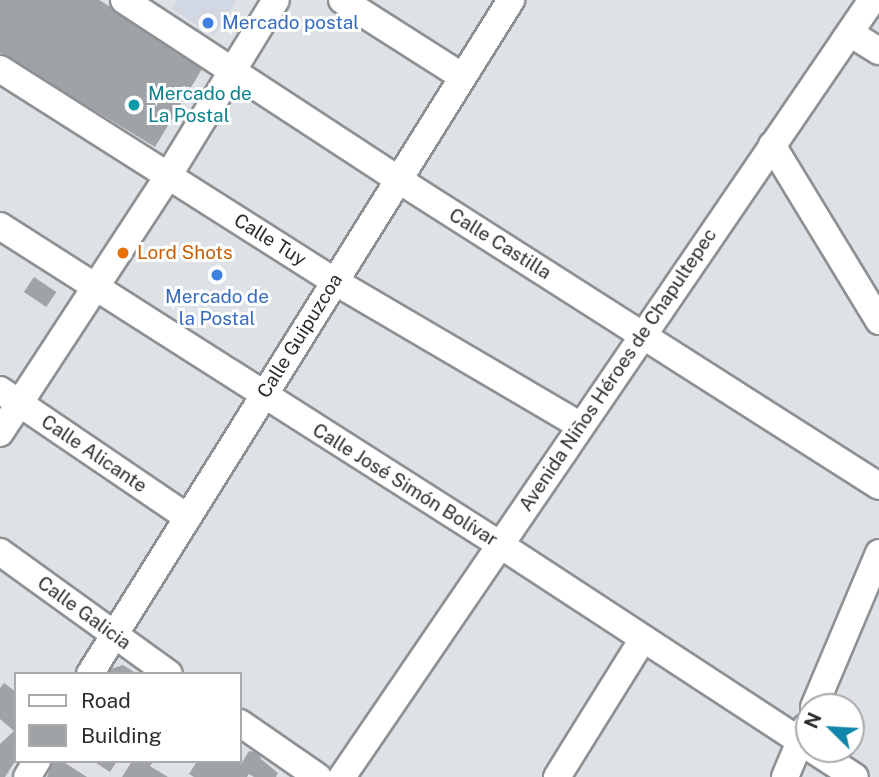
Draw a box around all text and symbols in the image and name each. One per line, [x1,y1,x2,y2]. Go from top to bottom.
place label: Mercado postal [222,12,359,34]
marker: Mercado postal [200,15,216,31]
place label: Mercado de La Postal [148,83,252,127]
marker: Mercado de La Postal [126,97,142,113]
street label: Calle Castilla [445,204,555,284]
street label: Calle Tuy [230,209,310,271]
street label: Avenida Niños Héroes de Chapultepec [514,224,722,516]
place label: Lord Shots [137,242,233,264]
marker: Lord Shots [115,245,131,261]
marker: Mercado de la Postal [209,267,225,283]
street label: Calle Guipuzcoa [253,270,347,402]
place label: Mercado de la Postal [165,286,269,330]
street label: Calle Alicante [37,410,151,498]
street label: Calle José Simón Bolívar [308,419,502,551]
street label: Calle Galicia [33,572,135,654]
legend [14,672,242,763]
text: Road [81,688,131,713]
north arrow [795,693,865,763]
text: N [800,709,826,732]
text: Building [81,723,162,748]

